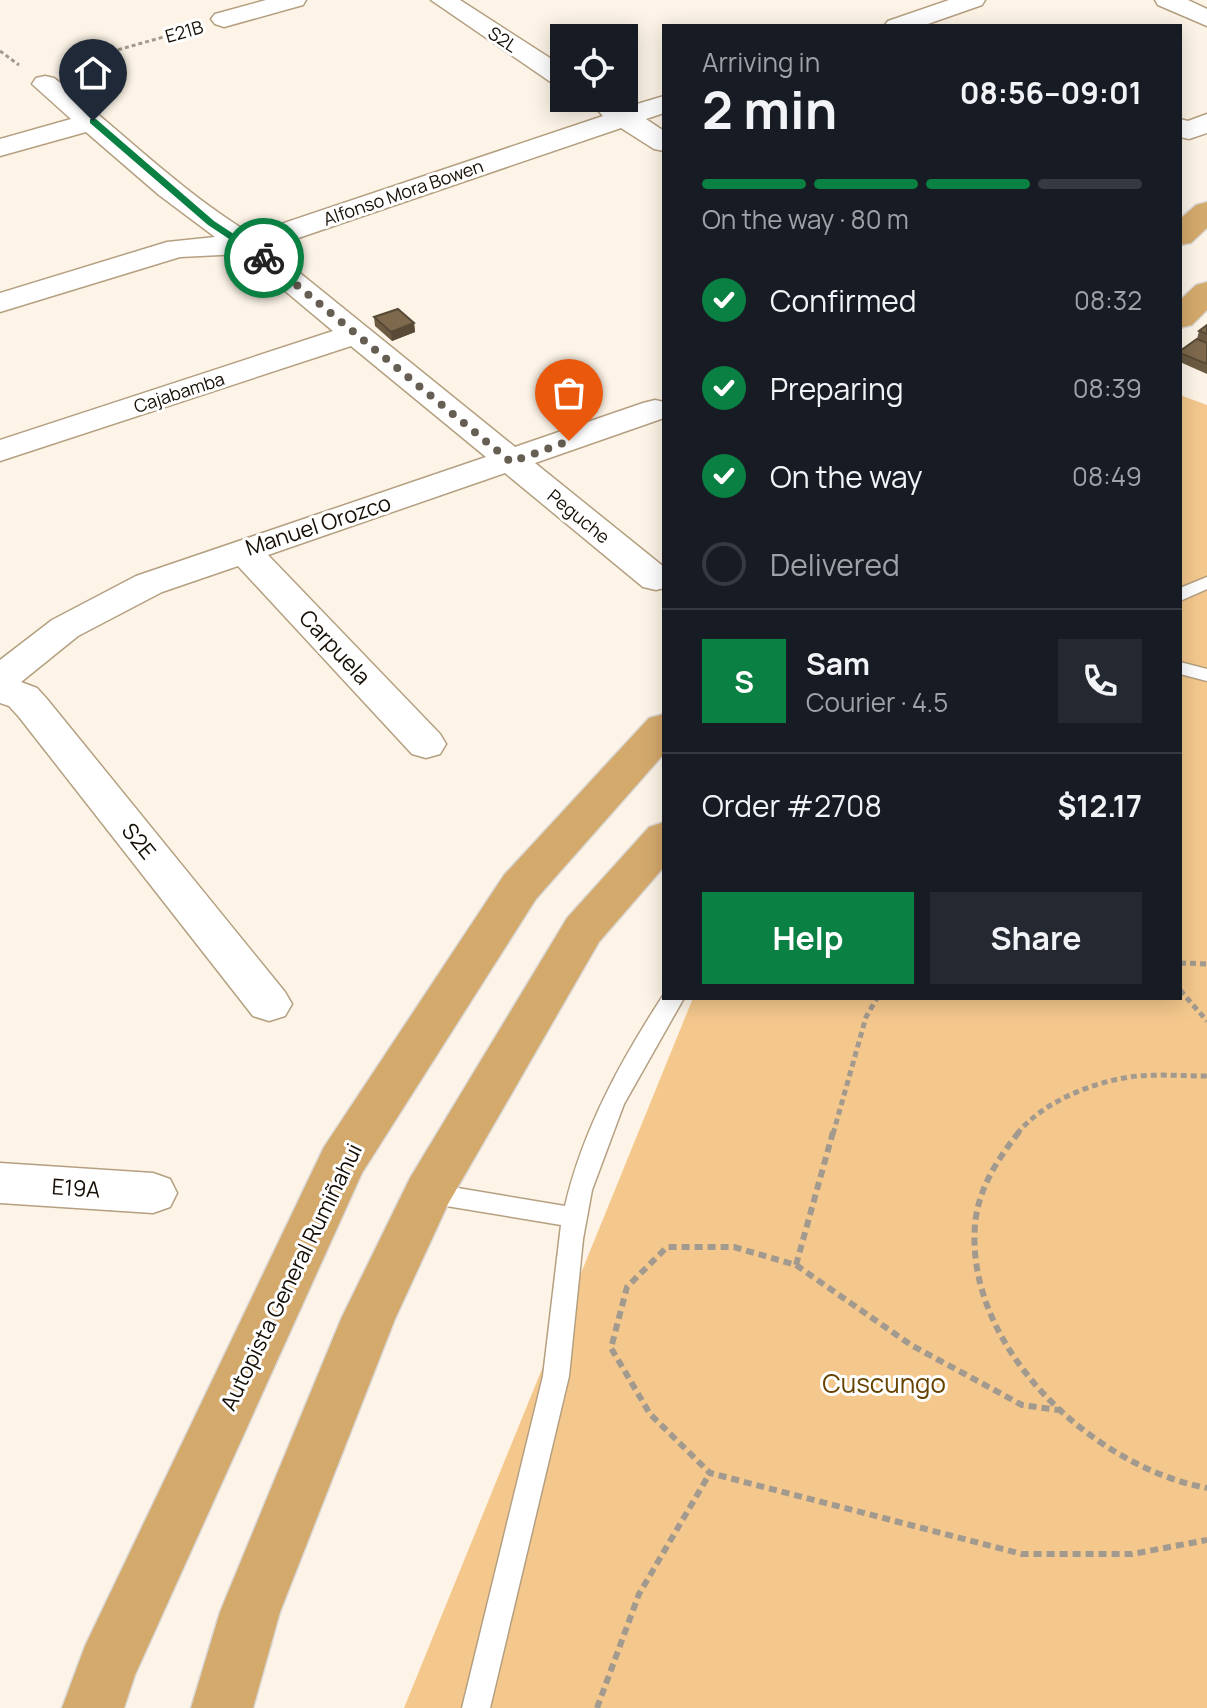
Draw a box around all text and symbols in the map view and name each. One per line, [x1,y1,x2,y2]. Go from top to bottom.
street label: E21B [162,14,206,48]
street label: S2L [484,21,522,57]
map controls [550,24,638,112]
button: locate [550,24,638,112]
pin [59,39,127,121]
text: Arriving in [702,44,820,80]
icon: home [71,51,115,95]
text: 08:56–09:01 [960,72,1142,113]
text: 2 min [702,74,837,145]
street label: Alfonso Mora Bowen [320,153,486,231]
text: On the way · 80 m [702,201,909,237]
courier [224,218,304,298]
icon: bike [242,236,286,280]
icon: check [702,278,746,322]
text: Confirmed [770,280,917,321]
text: 08:32 [1074,282,1142,318]
pin [535,359,603,441]
street label: Cajabamba [131,366,227,418]
icon: check [702,366,746,410]
text: Preparing [770,368,904,409]
text: 08:39 [1073,370,1142,406]
icon: bag [547,371,591,415]
icon: check [702,454,746,498]
text: On the way [770,456,923,497]
text: 08:49 [1072,458,1142,494]
street label: Peguche [543,483,615,549]
street label: Manuel Orozco [242,487,394,563]
text: Delivered [770,544,900,585]
street label: Carpuela [293,603,377,691]
button: phone [1058,639,1142,723]
text: Sam [806,643,870,684]
text: S [734,661,754,702]
text: Courier · 4.5 [806,684,948,720]
text: Order #2708 [702,785,882,826]
text: $12.17 [1058,785,1142,826]
street label: S2E [115,817,163,865]
button: Help [702,892,914,984]
button: Share [930,892,1142,984]
street label: Autopista General Rumiñahui [213,1138,369,1416]
street label: E19A [51,1171,101,1205]
park label: Cuscungo [822,1365,946,1401]

